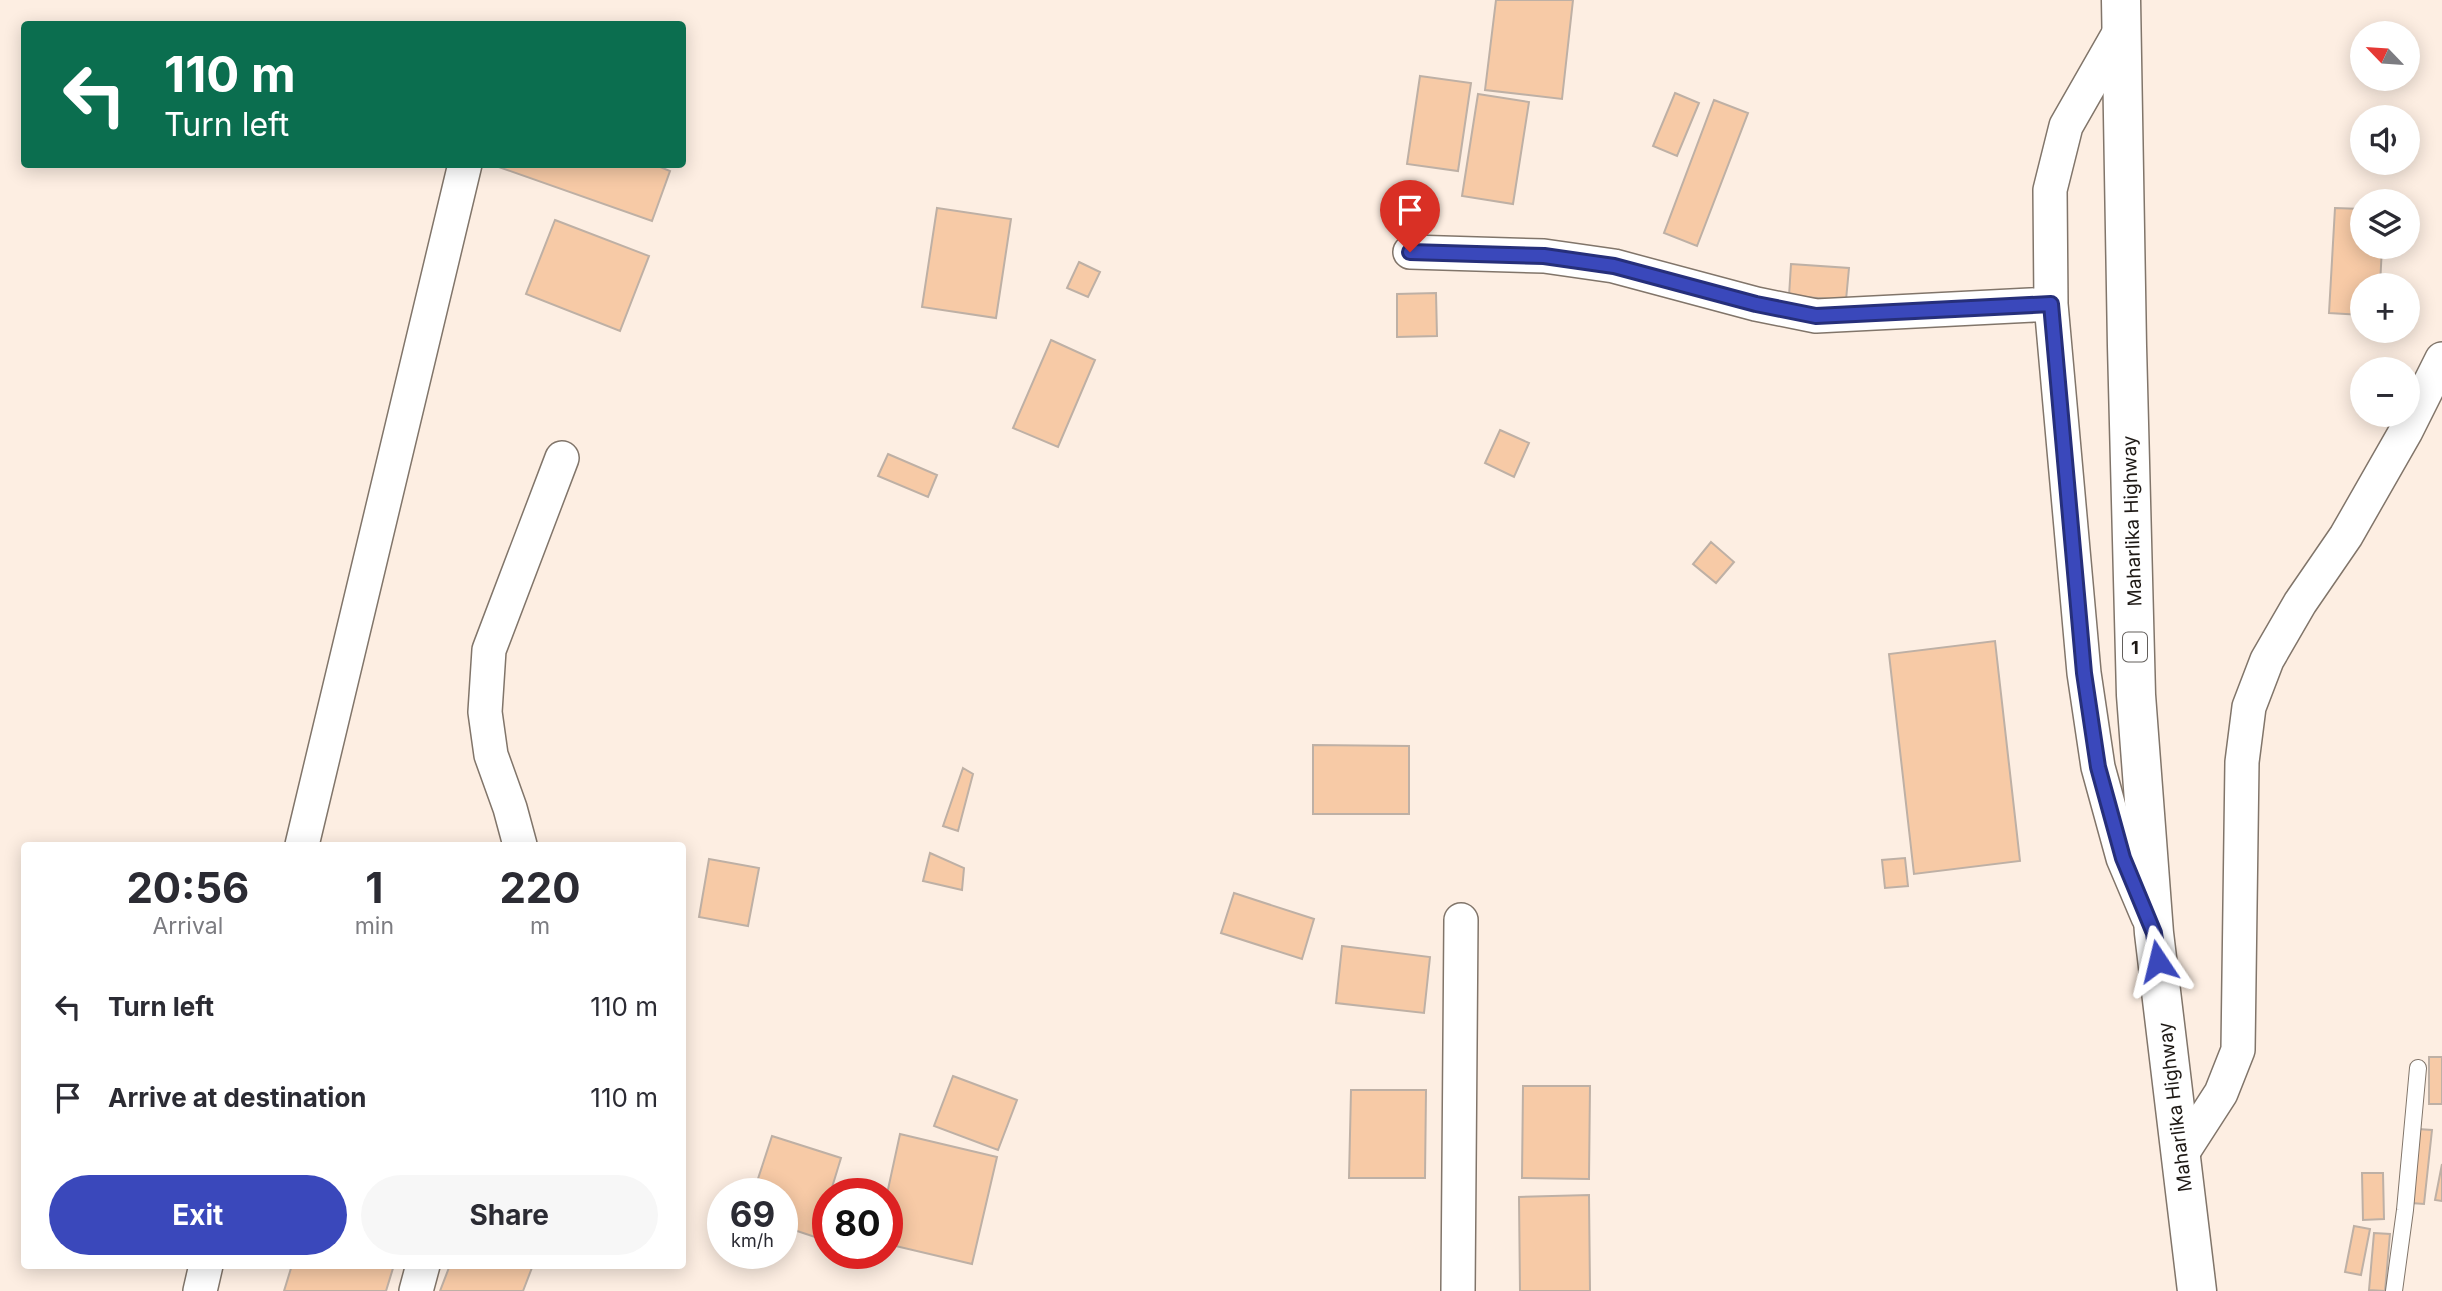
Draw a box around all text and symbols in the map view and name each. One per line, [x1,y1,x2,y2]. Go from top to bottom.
north arrow [2350,21,2420,91]
map controls [2350,21,2420,427]
text: 110 m [164,45,296,104]
icon: left [49,49,140,140]
text: Turn left [164,105,289,144]
button: sound [2350,105,2420,175]
pin [1380,180,1440,252]
button: layers [2350,189,2420,259]
icon: arrive [1391,191,1429,229]
button: + [2350,273,2420,343]
button: − [2350,357,2420,427]
street label: Maharlika Highway [2118,435,2146,607]
road number: 1 [2123,632,2147,662]
text: 20:56 [126,862,249,913]
text: 1 [365,862,383,913]
text: 220 [499,862,581,913]
text: Arrival [152,912,223,940]
text: min [355,912,394,940]
text: m [530,912,550,940]
position arrow [2121,924,2195,998]
icon: left [49,988,87,1026]
text: Turn left [108,991,214,1022]
text: 110 m [590,991,658,1022]
street label: Maharlika Highway [2153,1020,2197,1193]
icon: arrive [49,1079,87,1117]
text: Arrive at destination [108,1082,367,1113]
text: 110 m [590,1082,658,1113]
button: Exit [49,1175,347,1255]
button: Share [361,1175,658,1255]
speed limit sign: 80 [812,1178,903,1269]
text: 69 [730,1193,775,1235]
text: km/h [731,1230,774,1251]

